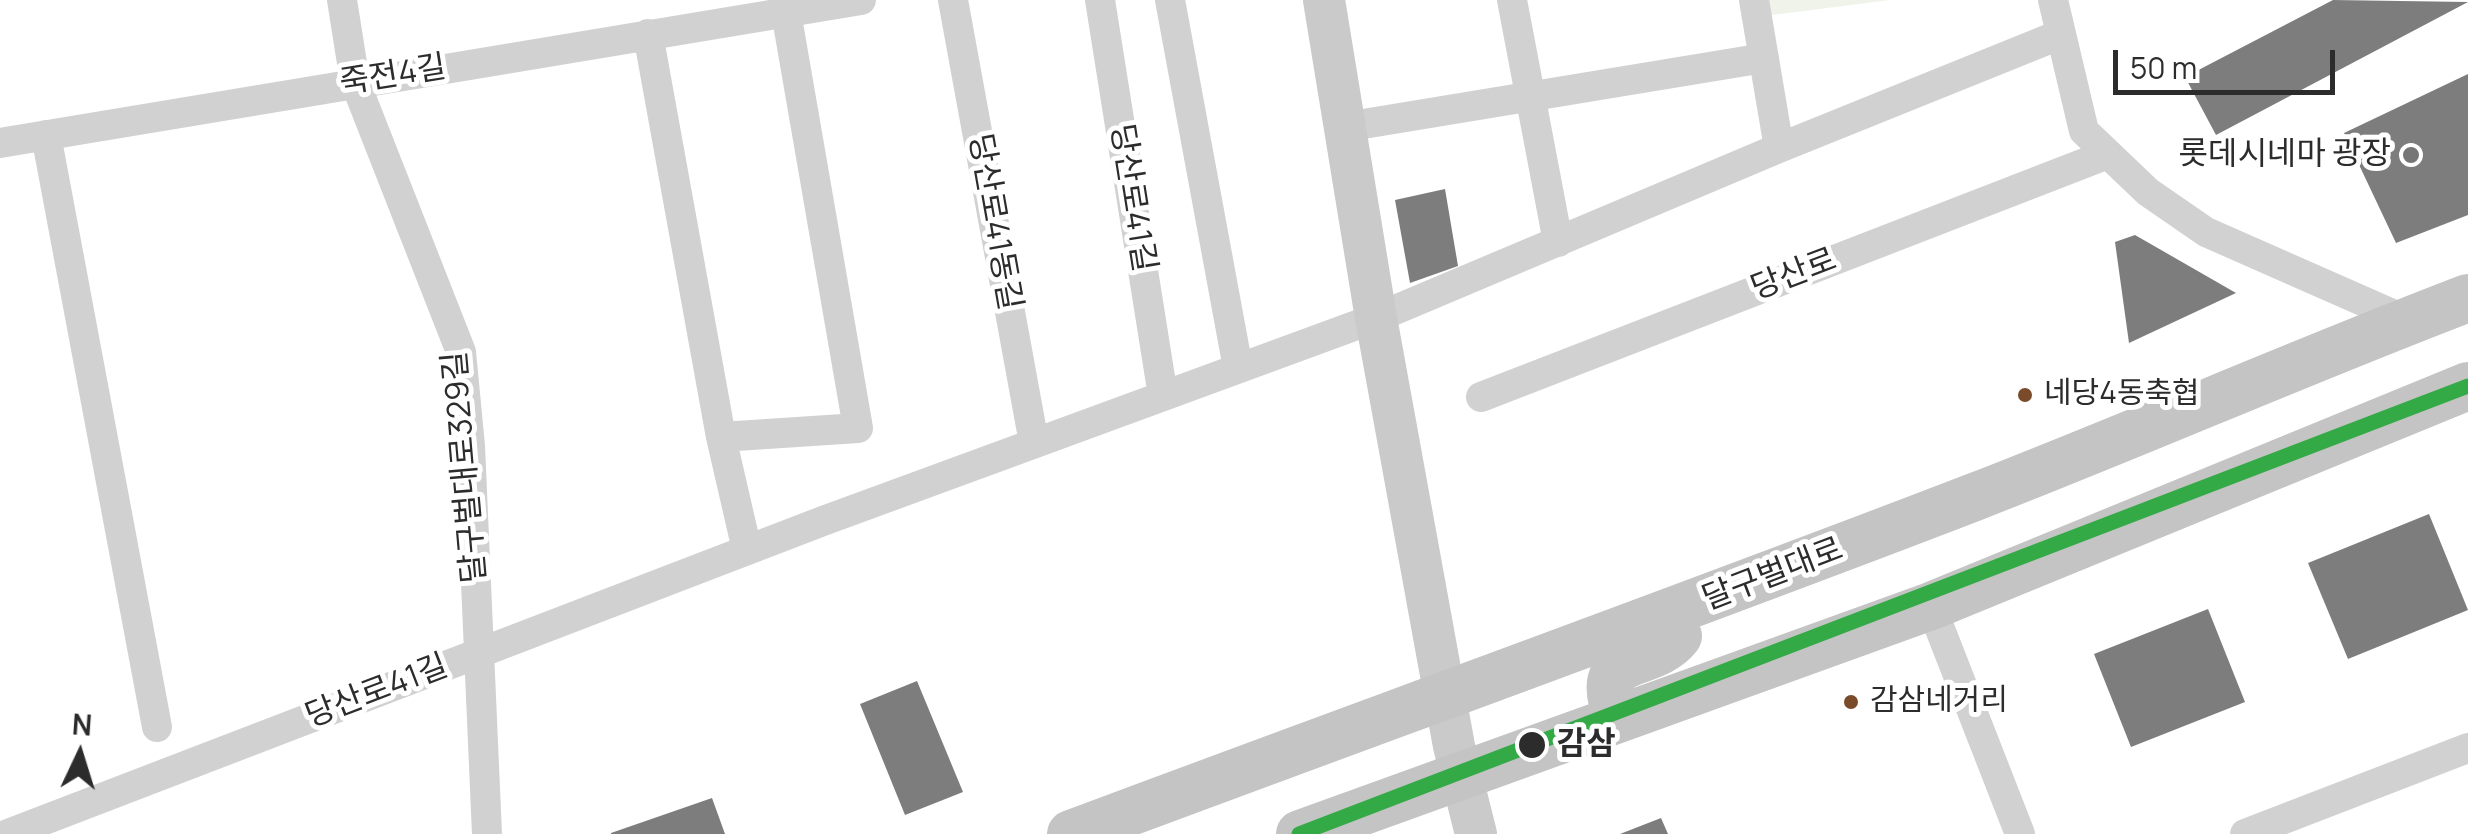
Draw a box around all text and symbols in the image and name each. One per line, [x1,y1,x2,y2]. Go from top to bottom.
scale bar [2118,30,2340,92]
text: 50 m [2130,47,2197,88]
street label: 죽전4길 [337,49,449,103]
street label: 당산로41길 [1101,121,1163,275]
street label: 당산로41동길 [960,131,1028,313]
place label: 롯데시네마 광장 [2179,136,2391,174]
marker: 롯데시네마 광장 [2400,144,2422,166]
street label: 당산로 [1746,241,1842,309]
street label: 달구벌대로329길 [437,350,495,584]
place label: 네당4동축협 [2044,377,2200,413]
marker: 네당4동축협 [2015,385,2035,405]
street label: 달구벌대로 [1697,531,1849,619]
street label: 당산로41길 [301,647,453,737]
place label: 감삼네거리 [1870,684,2008,720]
marker: 감삼네거리 [1841,692,1861,712]
north arrow [30,704,130,804]
text: N [71,704,93,744]
place label: 감삼 [1557,726,1616,764]
marker: 감삼 [1516,729,1548,761]

